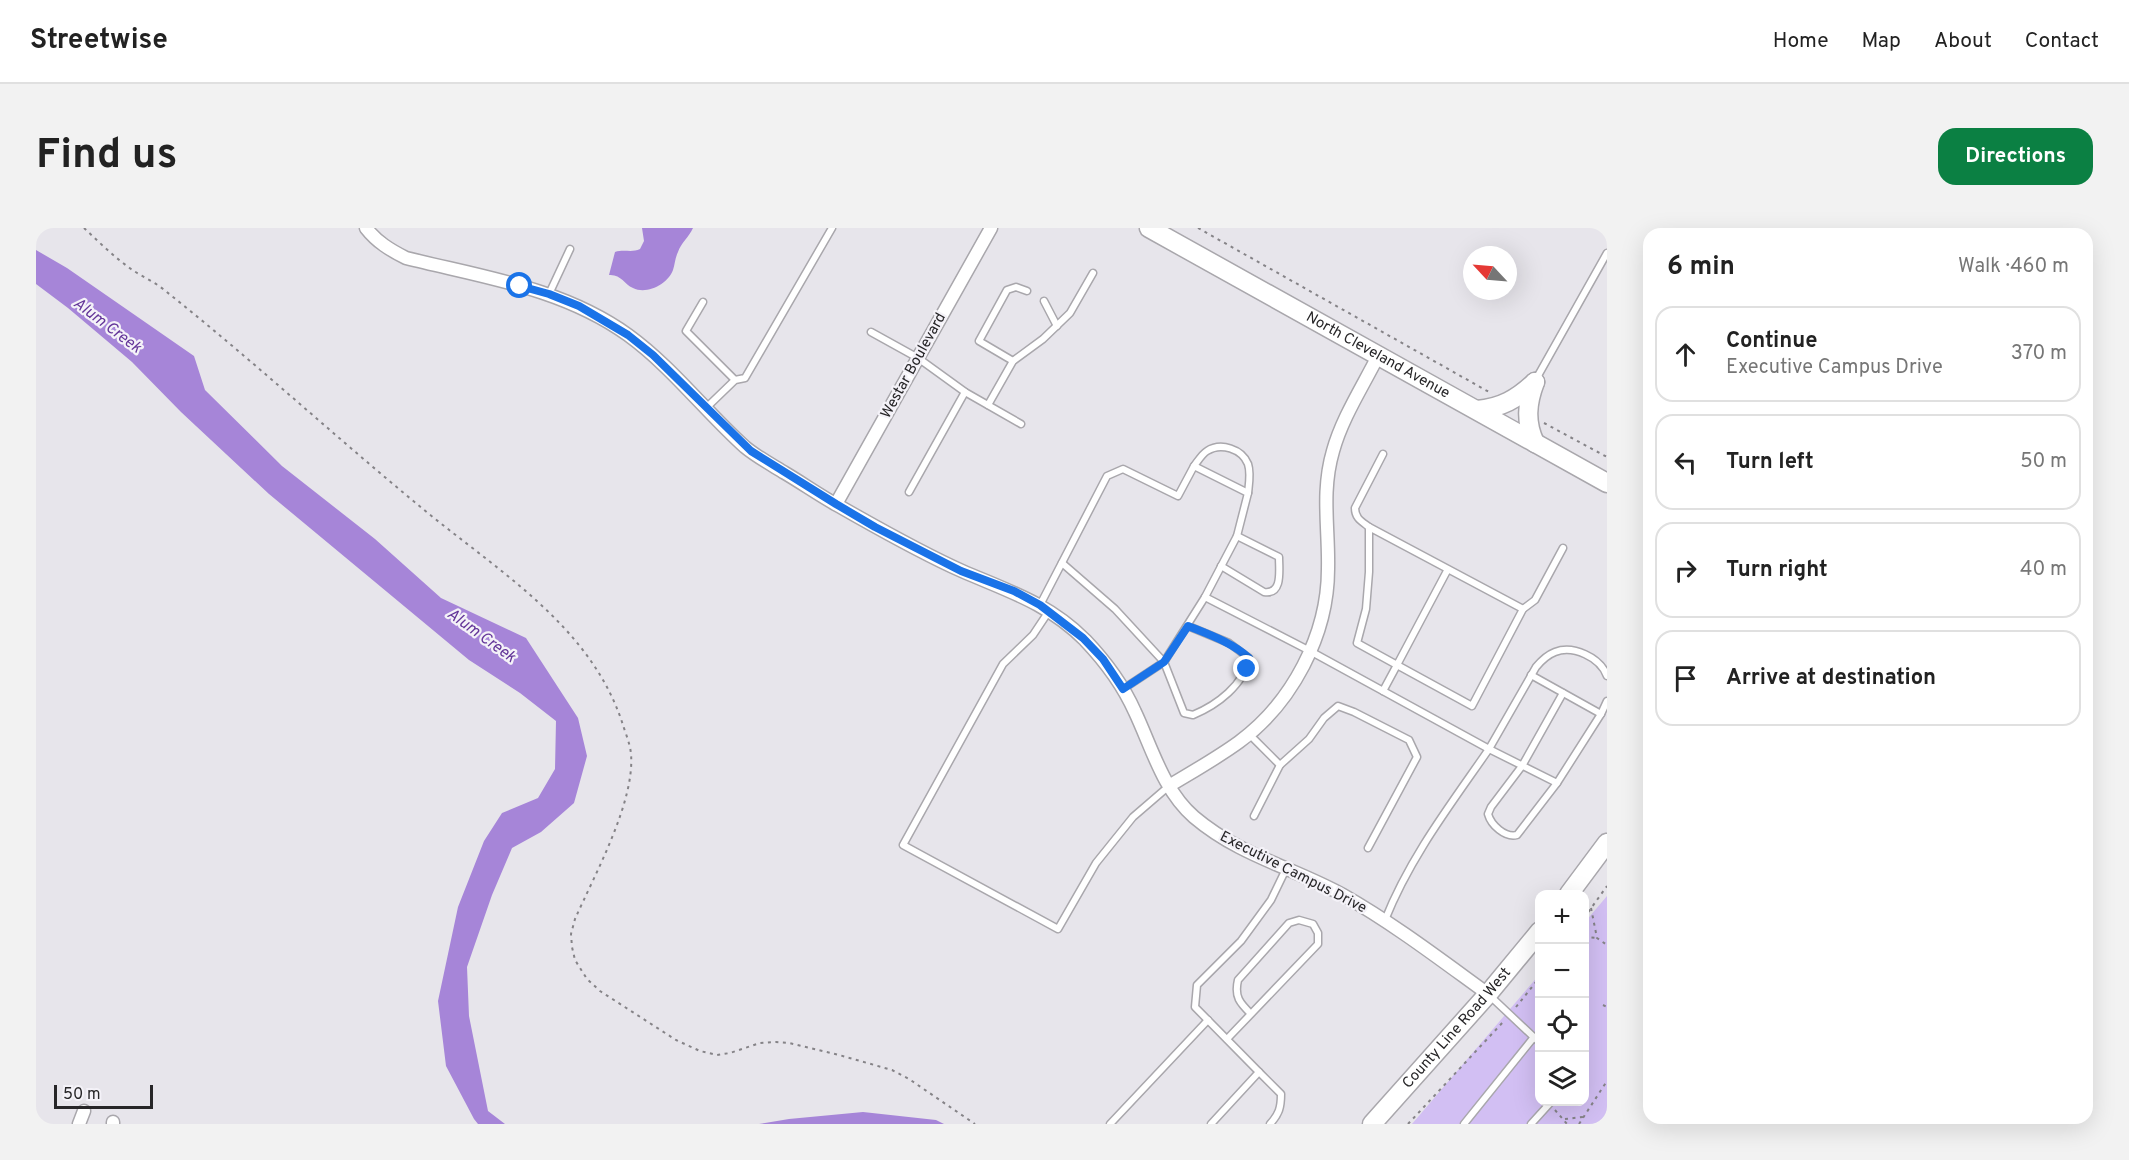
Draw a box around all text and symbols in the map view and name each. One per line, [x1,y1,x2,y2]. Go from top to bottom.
text: Streetwise [30,23,168,59]
text: Home [1773,28,1829,55]
text: Map [1862,28,1901,55]
text: About [1934,28,1992,55]
text: Contact [2025,28,2099,55]
button: Directions [1938,128,2093,185]
text: Find us [36,130,177,183]
north arrow [1463,246,1517,300]
text: 6 min [1667,251,1735,284]
text: Walk · 460 m [1958,254,2069,280]
route start [506,272,532,298]
water label: Alum Creek [69,294,146,359]
street label: North Cleveland Avenue [1303,308,1453,403]
street label: Westar Boulevard [877,310,951,422]
text: Continue [1726,328,1817,355]
icon: ahead [1669,338,1702,371]
text: 370 m [2011,341,2067,367]
text: Executive Campus Drive [1726,355,1943,381]
icon: left [1669,446,1702,479]
text: Turn left [1726,449,1814,476]
text: 50 m [2020,449,2067,475]
icon: right [1669,554,1702,587]
text: Turn right [1726,557,1828,584]
text: 40 m [2020,557,2067,583]
water label: Alum Creek [443,604,520,668]
route end [1233,655,1259,681]
icon: arrive [1669,662,1702,695]
text: Arrive at destination [1726,665,1936,692]
street label: Executive Campus Drive [1216,828,1370,918]
map controls [1535,890,1589,1106]
button: + [1535,890,1589,944]
button: − [1535,944,1589,998]
street label: County Line Road West [1398,964,1515,1093]
button: locate [1535,998,1589,1052]
button: layers [1535,1052,1589,1106]
scale bar [54,1082,153,1110]
text: 50 m [63,1085,101,1105]

